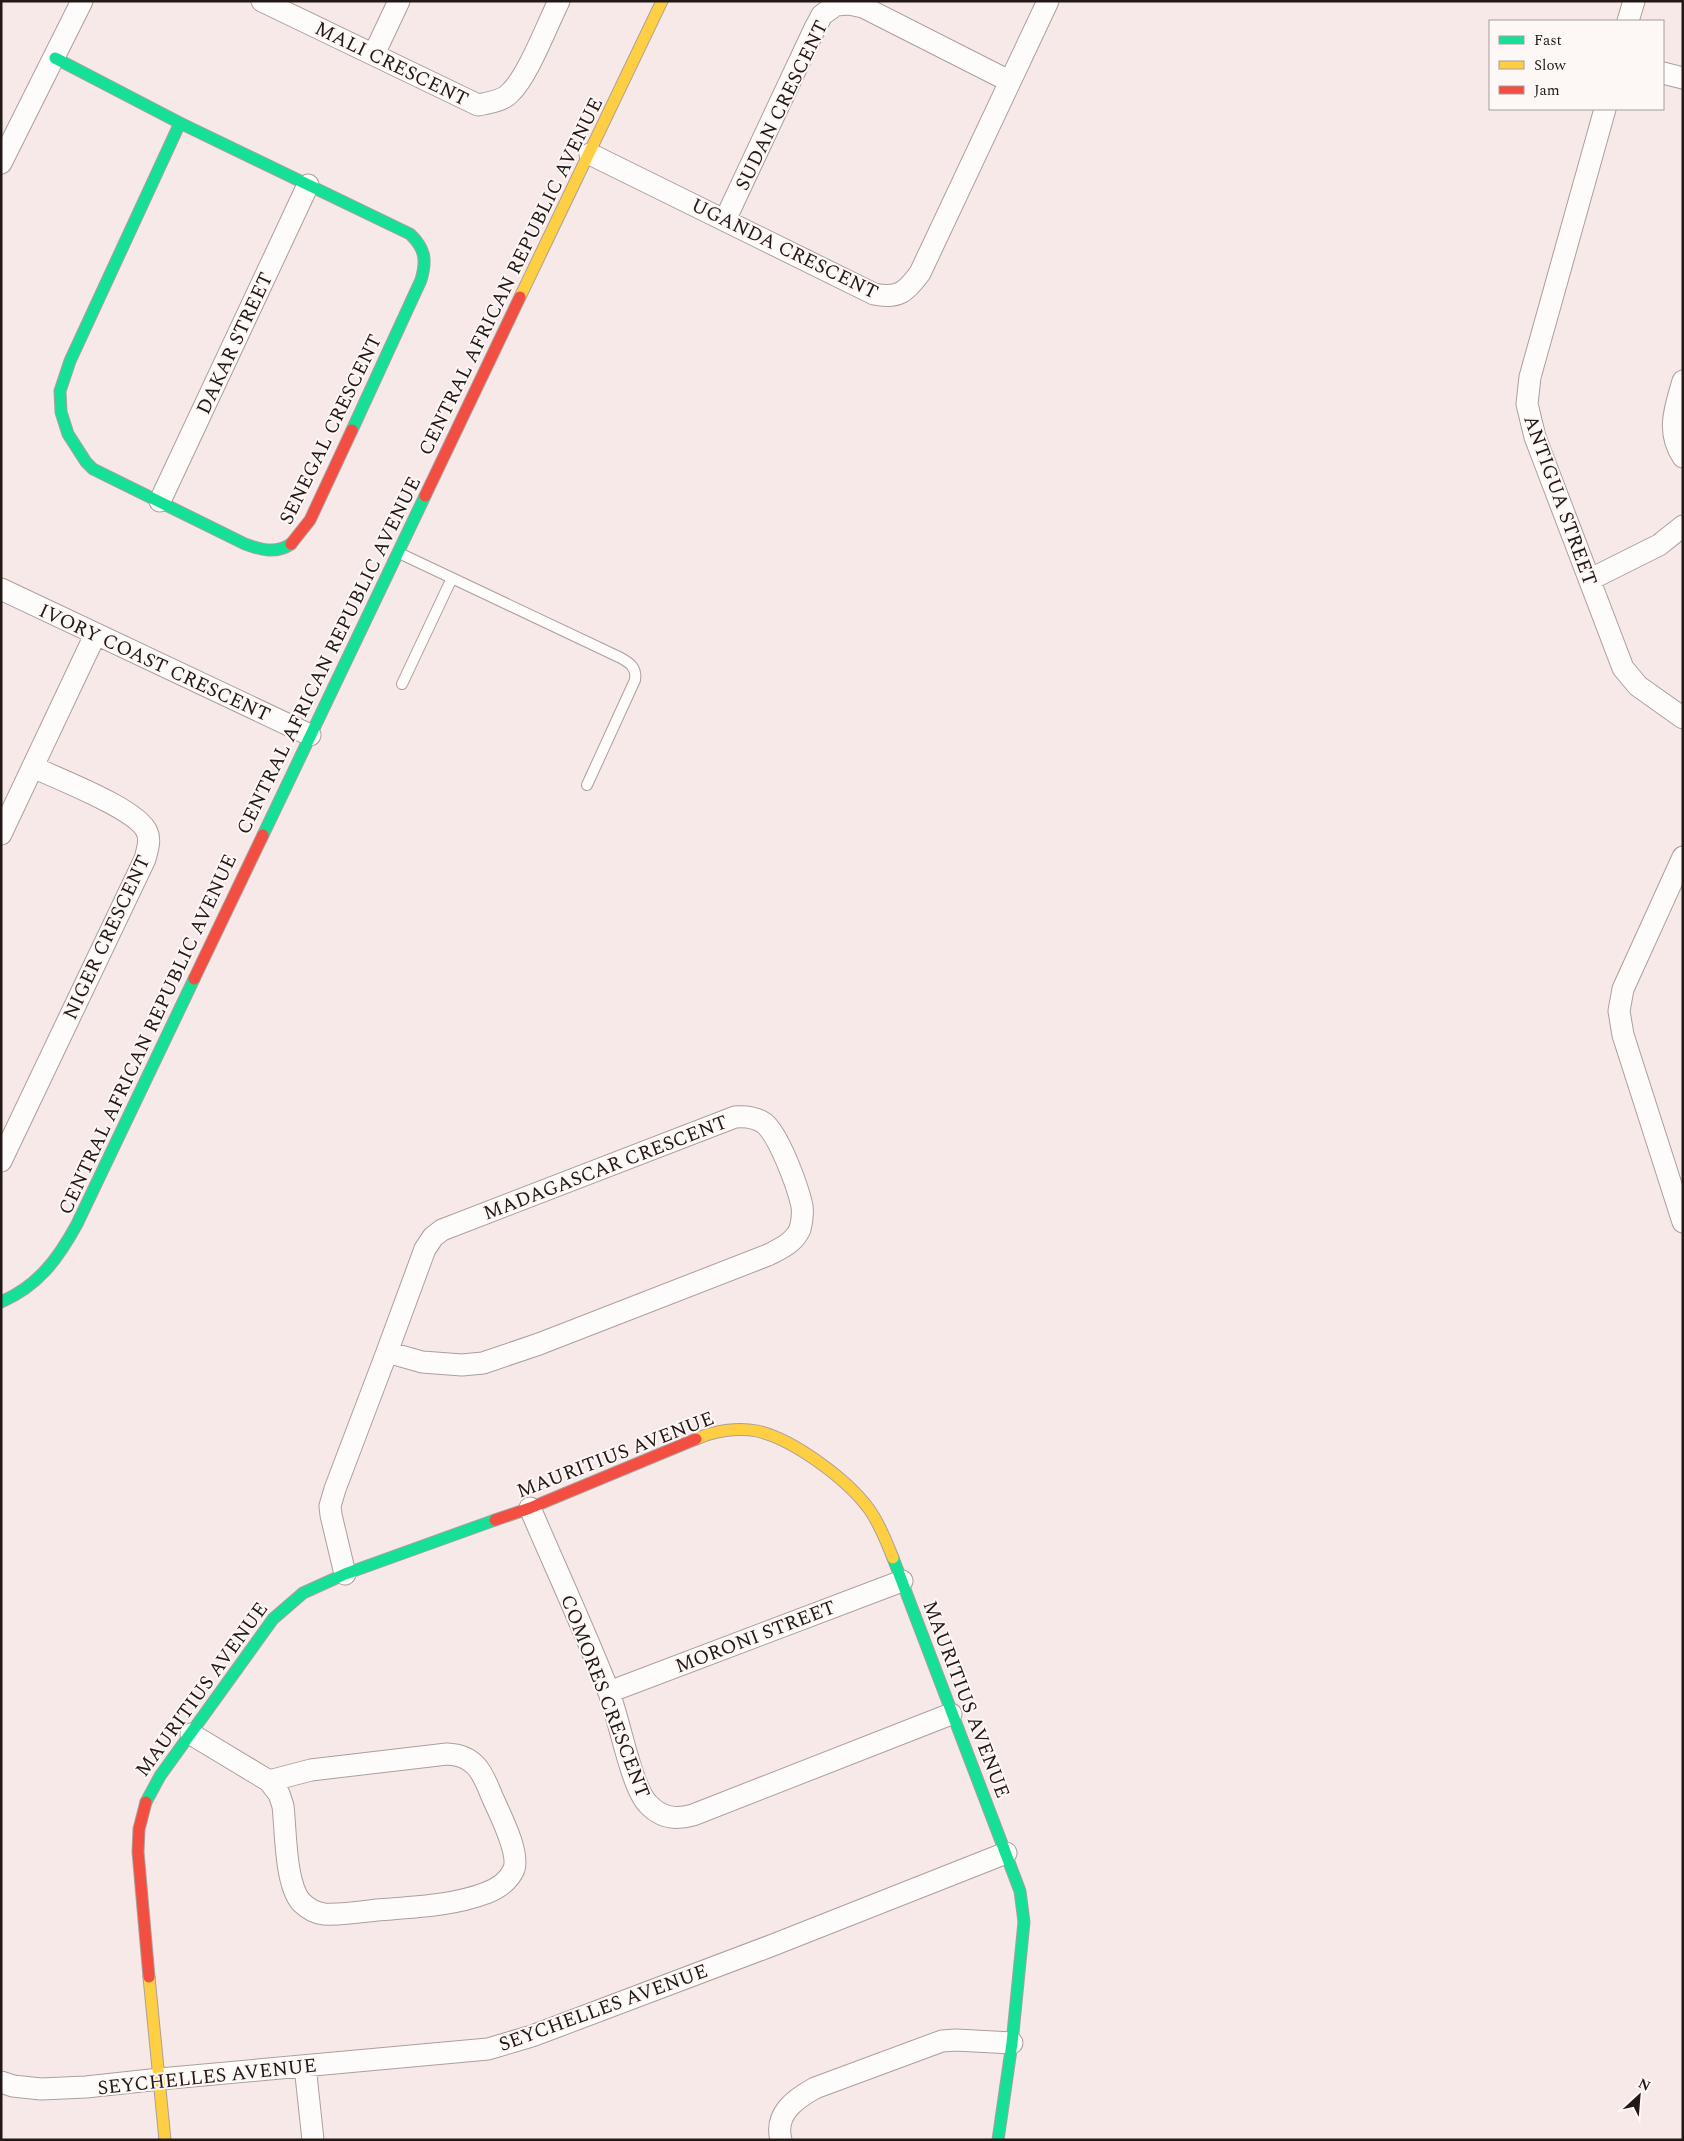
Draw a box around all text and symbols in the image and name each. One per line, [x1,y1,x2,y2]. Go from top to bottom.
street label: MALI CRESCENT [310,14,474,114]
street label: SUDAN CRESCENT [728,15,836,196]
legend [1489,20,1664,110]
text: Fast [1534,29,1562,52]
text: Slow [1534,54,1566,77]
text: Jam [1534,79,1560,102]
street label: CENTRAL AFRICAN REPUBLIC AVENUE [411,92,611,461]
street label: UGANDA CRESCENT [686,190,883,307]
street label: DAKAR STREET [189,267,281,419]
street label: SENEGAL CRESCENT [272,329,390,530]
street label: ANTIGUA STREET [1515,411,1605,590]
street label: CENTRAL AFRICAN REPUBLIC AVENUE [229,471,429,840]
street label: IVORY COAST CRESCENT [34,596,275,730]
street label: CENTRAL AFRICAN REPUBLIC AVENUE [51,849,245,1220]
street label: NIGER CRESCENT [56,850,158,1025]
street label: MADAGASCAR CRESCENT [479,1107,732,1228]
street label: MAURITIUS AVENUE [512,1403,719,1507]
street label: COMORES CRESCENT [552,1590,658,1803]
street label: MORONI STREET [671,1592,840,1681]
street label: MAURITIUS AVENUE [128,1596,276,1783]
street label: MAURITIUS AVENUE [914,1596,1018,1803]
street label: SEYCHELLES AVENUE [495,1956,712,2060]
street label: SEYCHELLES AVENUE [96,2051,318,2103]
north arrow [1614,2071,1664,2121]
text: N [1635,2073,1654,2097]

